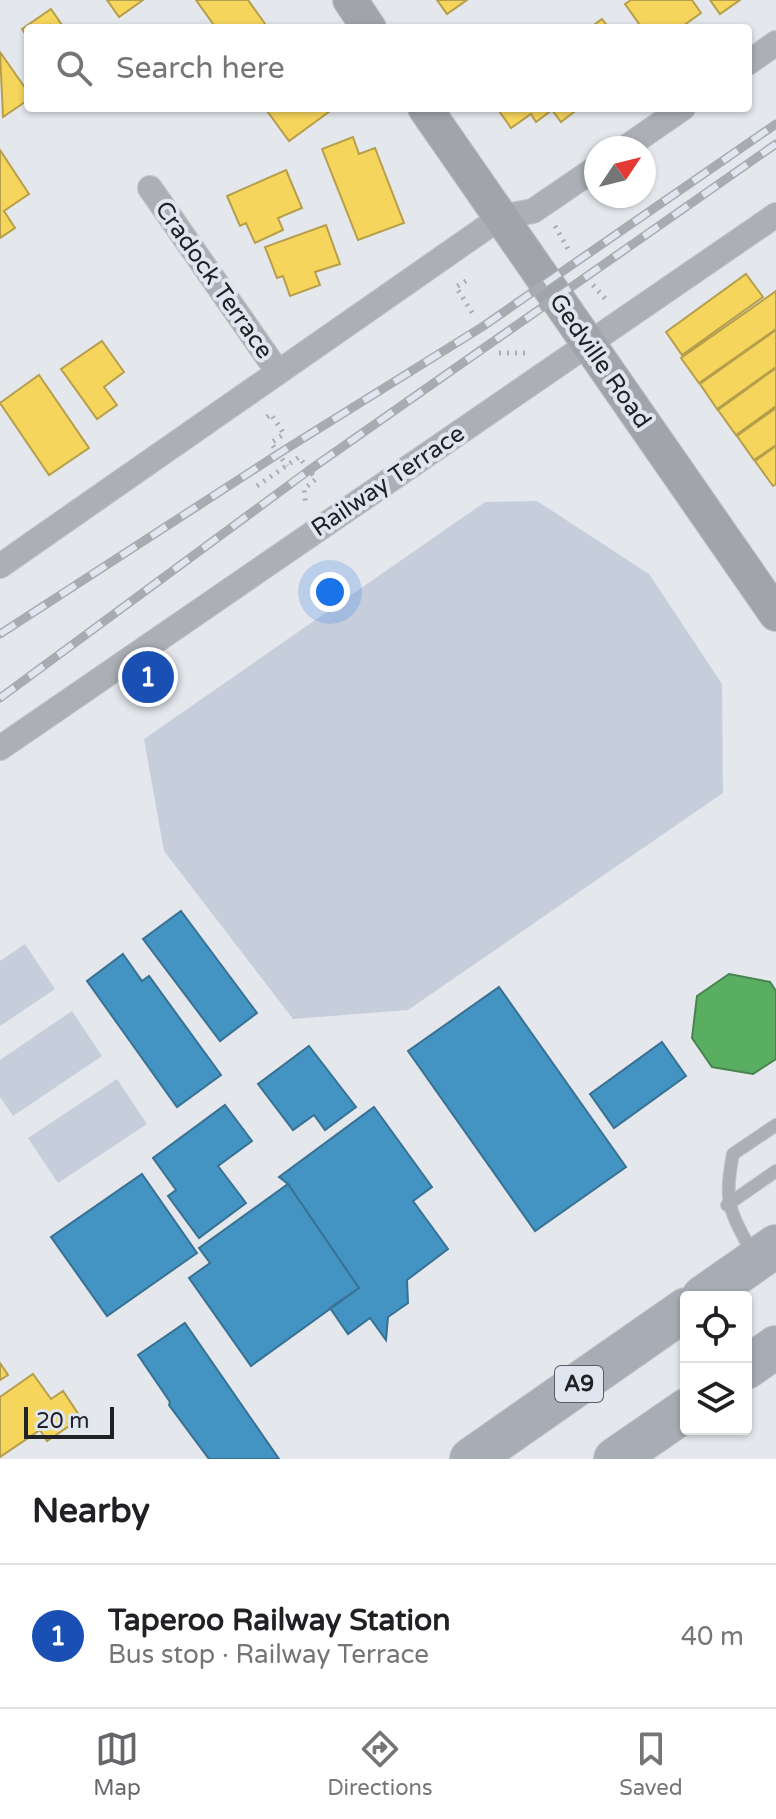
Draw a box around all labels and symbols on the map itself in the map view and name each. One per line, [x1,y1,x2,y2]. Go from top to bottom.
north arrow [584,136,656,208]
street label: Cradock Terrace [149,196,279,364]
street label: Gedville Road [543,288,657,434]
street label: Railway Terrace [306,419,470,543]
your location [310,572,350,612]
pin: 1 [122,647,174,707]
road number: A9 [555,1366,603,1402]
scale bar [24,1403,114,1439]

